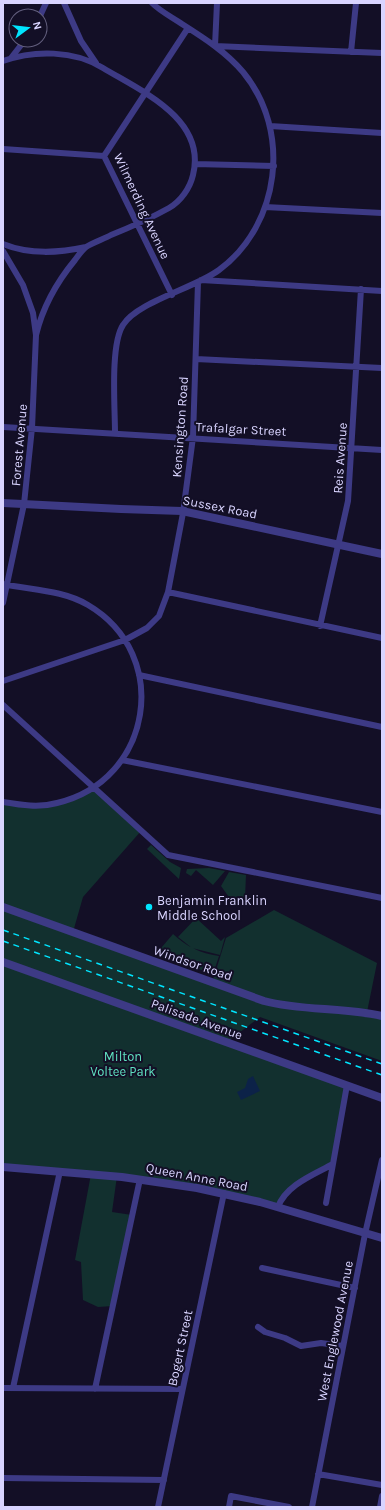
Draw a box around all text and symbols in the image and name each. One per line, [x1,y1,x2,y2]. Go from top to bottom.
north arrow [8,8,48,48]
text: N [30,20,44,31]
street label: Wilmerding Avenue [111,151,173,262]
street label: Kensington Road [169,376,191,478]
street label: Forest Avenue [8,403,30,487]
street label: Trafalgar Street [195,419,287,439]
street label: Reis Avenue [330,422,350,494]
street label: Sussex Road [181,492,259,522]
place label: Benjamin Franklin Middle School [157,893,267,923]
marker: Benjamin Franklin Middle School [144,902,154,912]
street label: Windsor Road [151,942,235,984]
street label: Palisade Avenue [149,996,245,1043]
park label: Milton Voltee Park [90,1049,156,1079]
street label: Queen Anne Road [145,1160,249,1194]
street label: West Englewood Avenue [314,1259,356,1402]
street label: Bogert Street [165,1308,195,1387]

